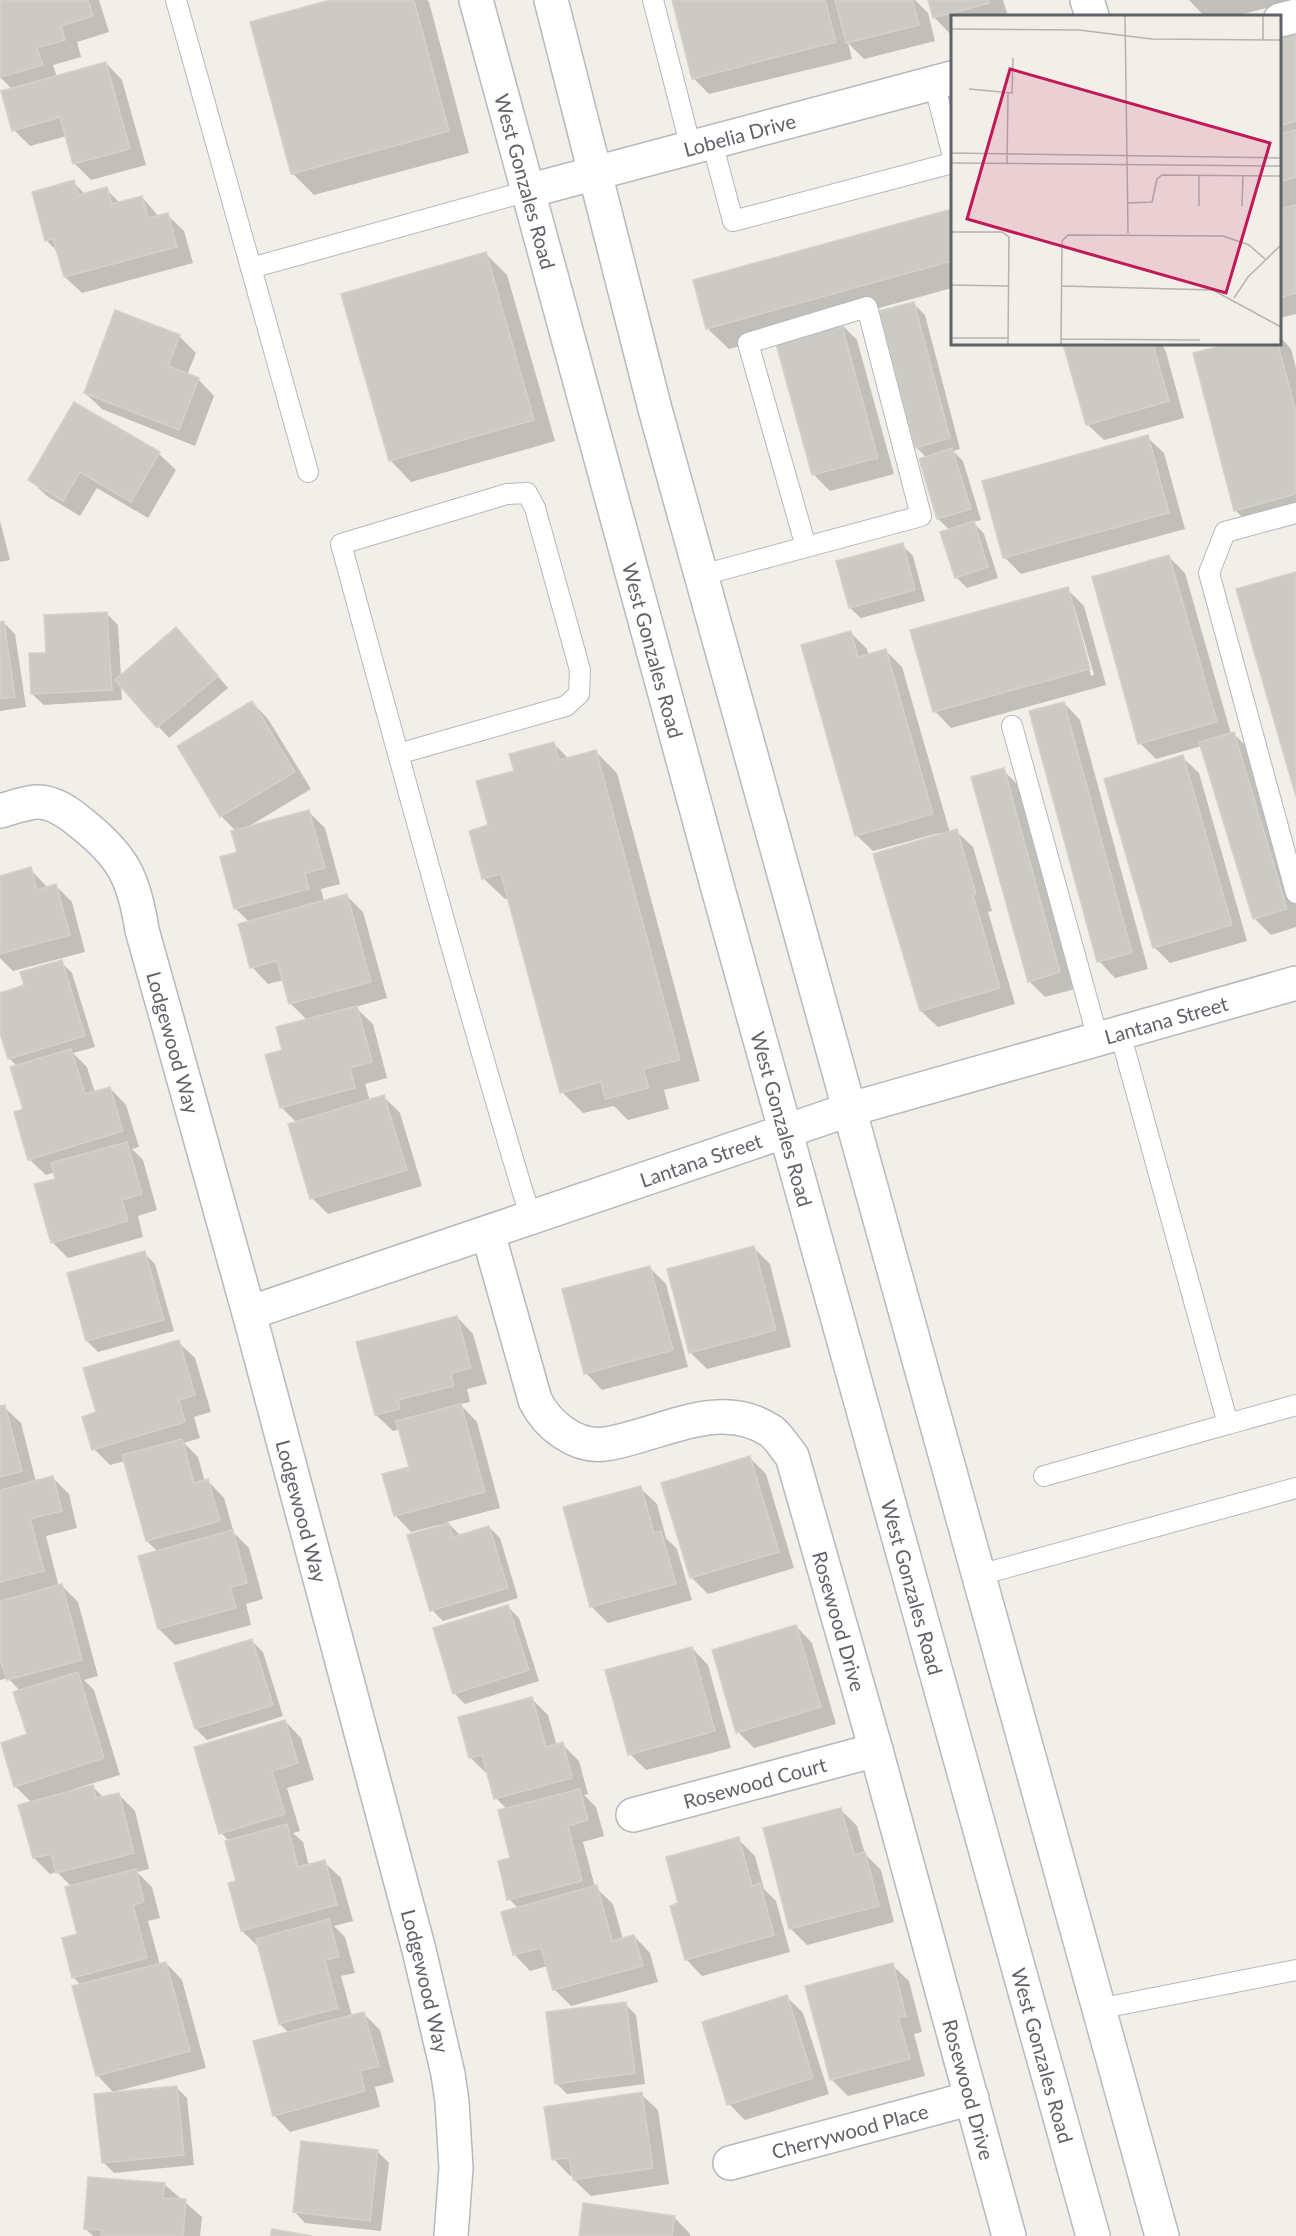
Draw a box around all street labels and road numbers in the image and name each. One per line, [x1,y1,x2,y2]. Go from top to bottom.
street label: West Gonzales Road [490,91,561,272]
street label: Lobelia Drive [681,108,798,161]
street label: West Gonzales Road [618,560,688,741]
street label: Lodgewood Way [142,969,205,1117]
street label: Lantana Street [1101,991,1231,1049]
street label: West Gonzales Road [746,1029,818,1209]
street label: Lantana Street [637,1128,765,1192]
street label: Lodgewood Way [271,1437,333,1586]
street label: West Gonzales Road [877,1497,948,1677]
street label: Rosewood Drive [808,1548,871,1694]
street label: Rosewood Court [681,1752,829,1813]
street label: Lodgewood Way [397,1907,455,2056]
street label: West Gonzales Road [1007,1965,1078,2146]
street label: Rosewood Drive [938,2017,1000,2162]
street label: Cherrywood Place [769,2098,931,2163]

